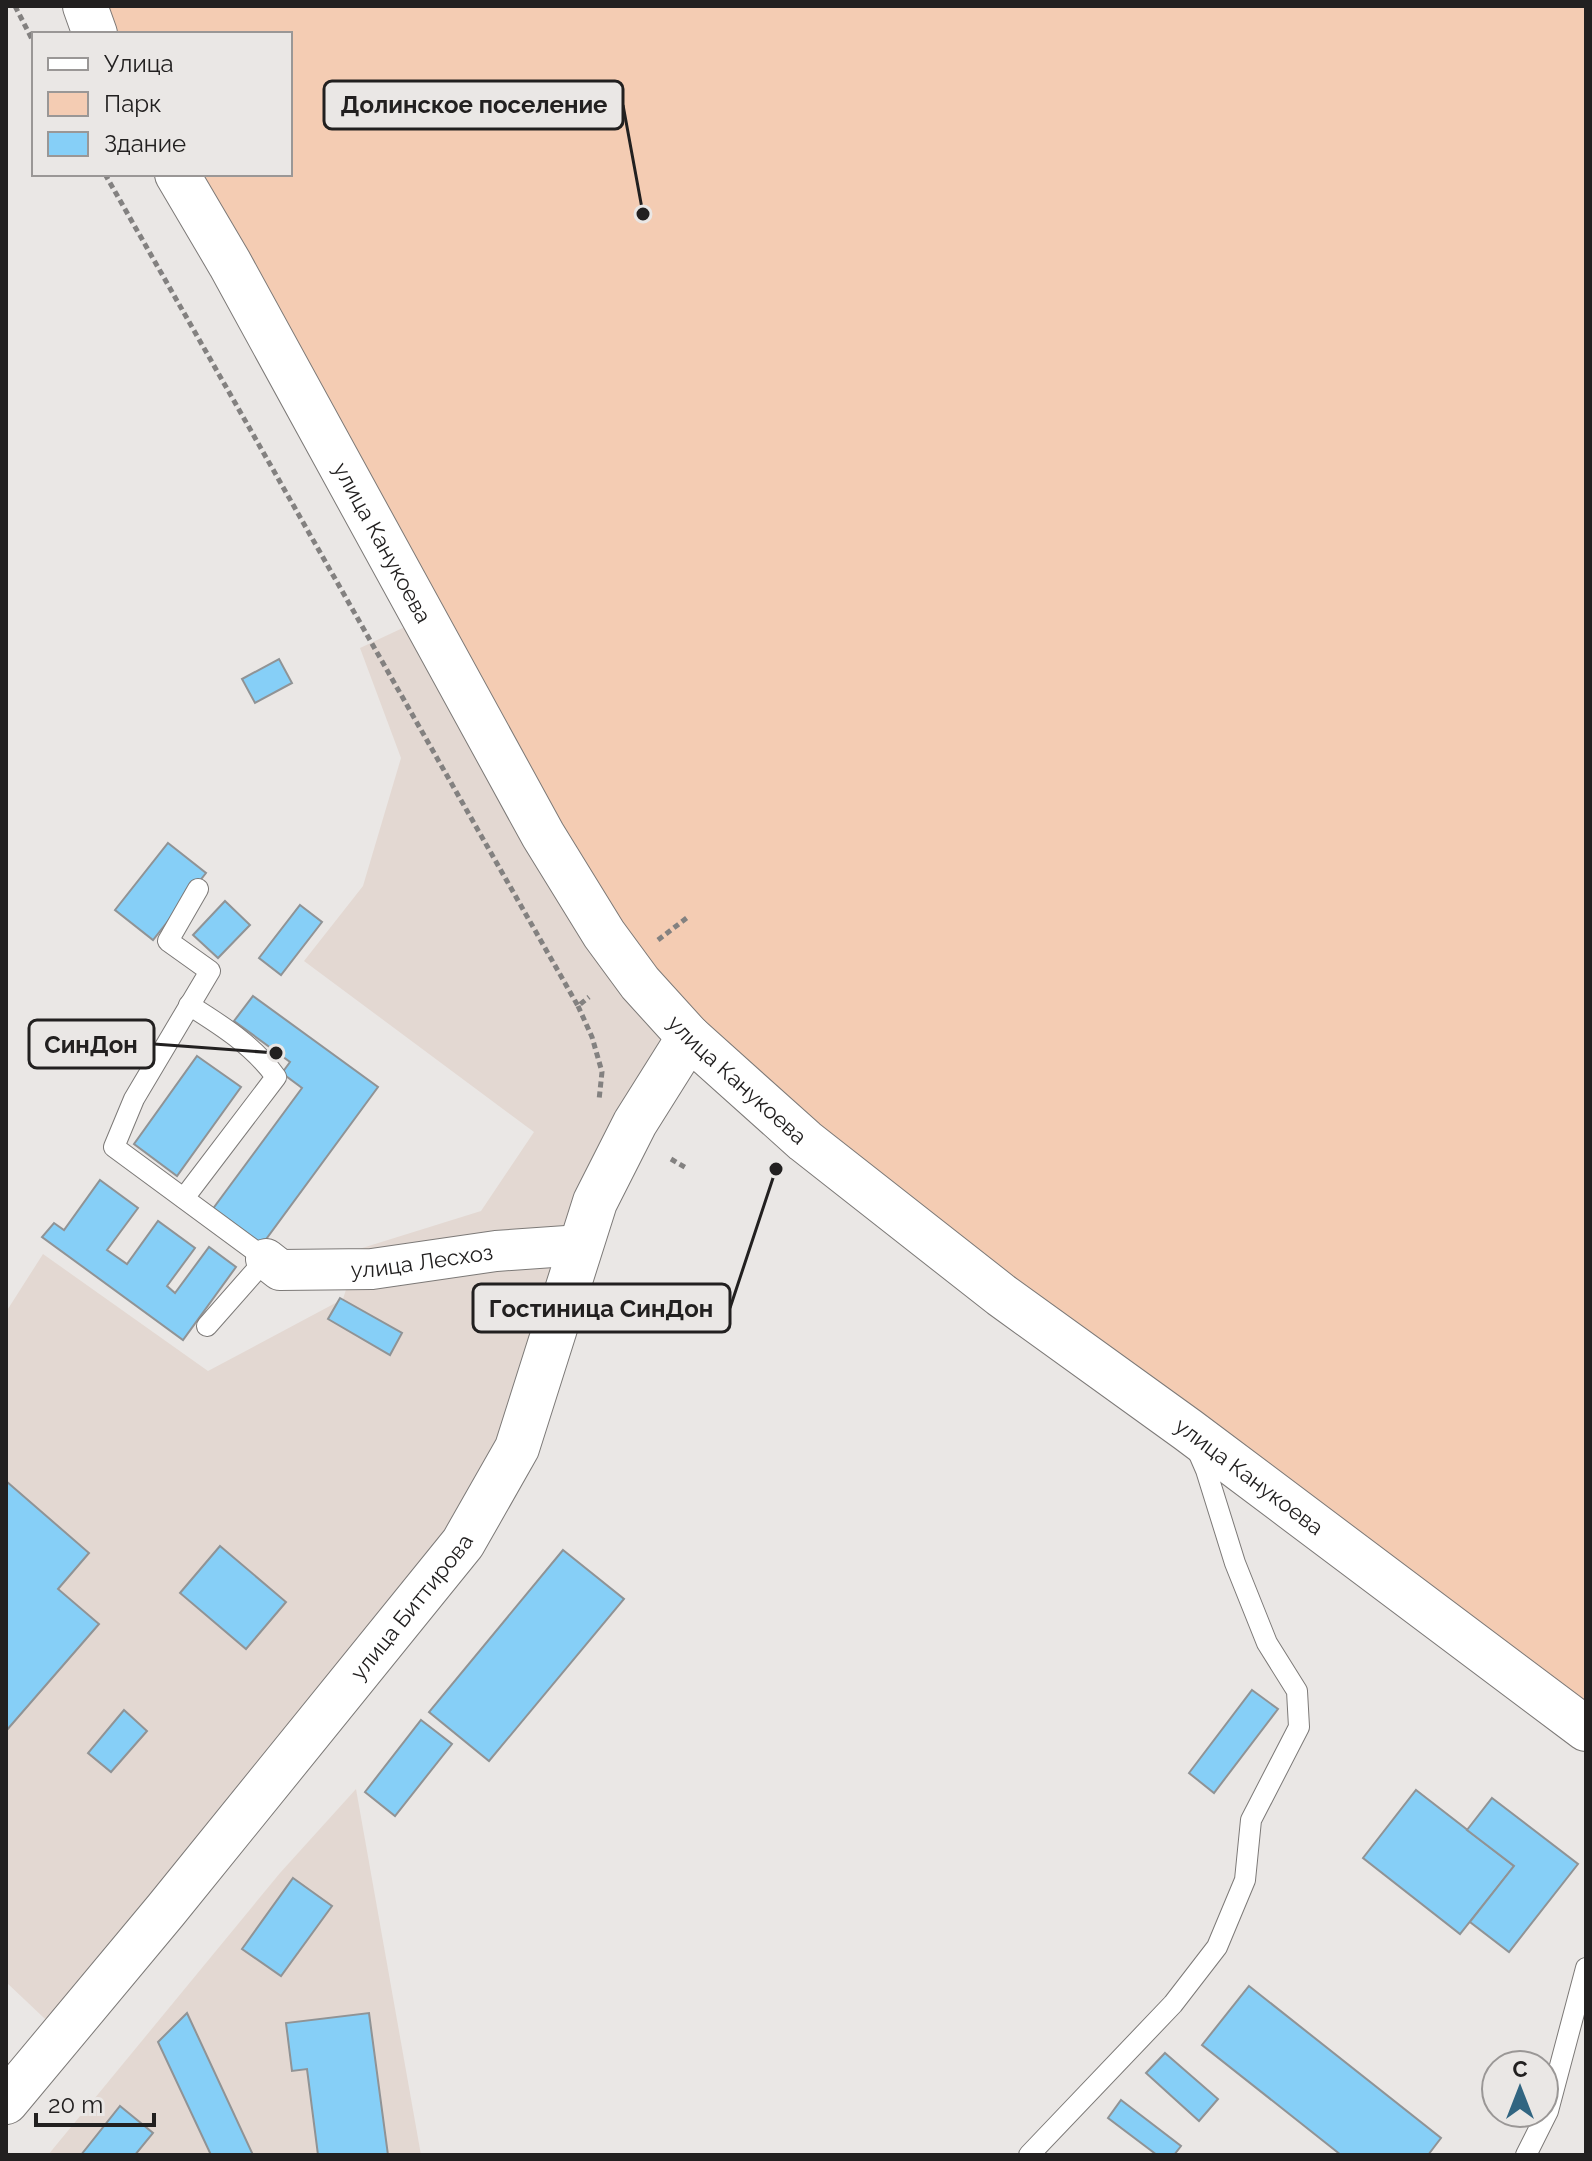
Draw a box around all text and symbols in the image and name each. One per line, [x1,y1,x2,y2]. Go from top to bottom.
legend [32,32,292,176]
text: Улица [104,49,174,78]
callout: Долинское поселение [324,81,623,129]
text: Парк [104,89,162,118]
text: Долинское поселение [341,90,607,119]
text: Здание [104,129,186,158]
street label: улица Канукоева [328,458,437,627]
street label: улица Канукоева [662,1010,812,1149]
callout: СинДон [29,1020,154,1068]
text: СинДон [44,1030,138,1059]
street label: улица Лесхоз [350,1239,494,1282]
callout: Гостиница СинДон [473,1284,730,1332]
text: Гостиница СинДон [489,1294,713,1323]
street label: улица Канукоева [1170,1412,1329,1540]
street label: улица Биттирова [345,1530,478,1685]
north arrow [1480,2049,1560,2129]
text: С [1512,2056,1528,2082]
scale bar [36,2077,154,2127]
text: 20 m [48,2090,103,2119]

